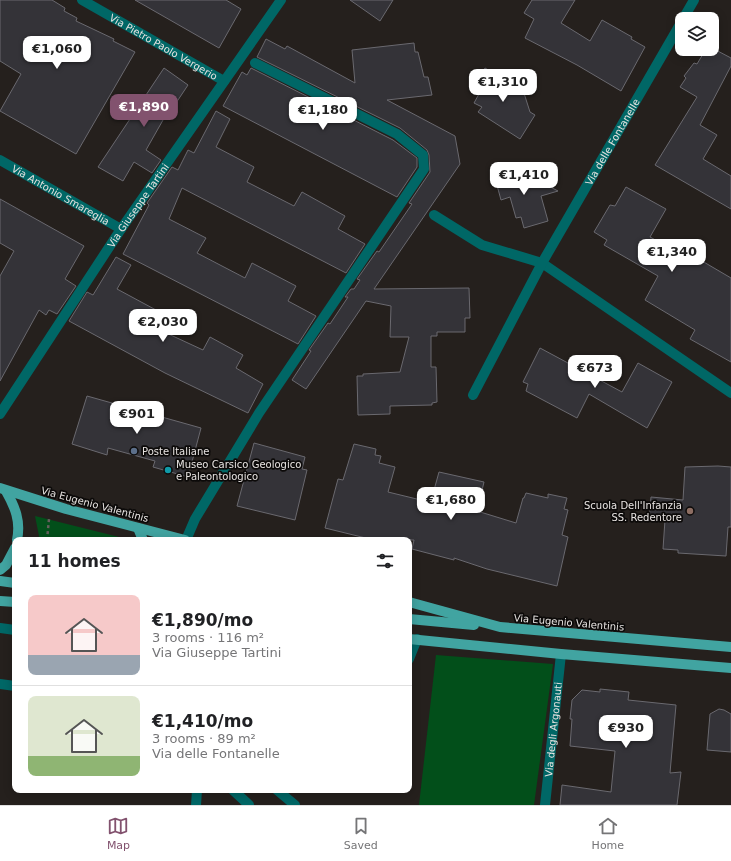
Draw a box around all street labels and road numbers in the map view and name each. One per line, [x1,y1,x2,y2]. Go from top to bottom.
street label: Via Pietro Paolo Vergerio [108,12,219,82]
street label: Via delle Fontanelle [583,97,642,187]
street label: Via Giuseppe Tartini [105,162,171,250]
street label: Via Antonio Smareglia [10,163,111,227]
street label: Via Eugenio Valentinis [40,485,150,524]
street label: Via Eugenio Valentinis [513,612,625,633]
street label: Via degli Argonauti [543,682,564,777]

